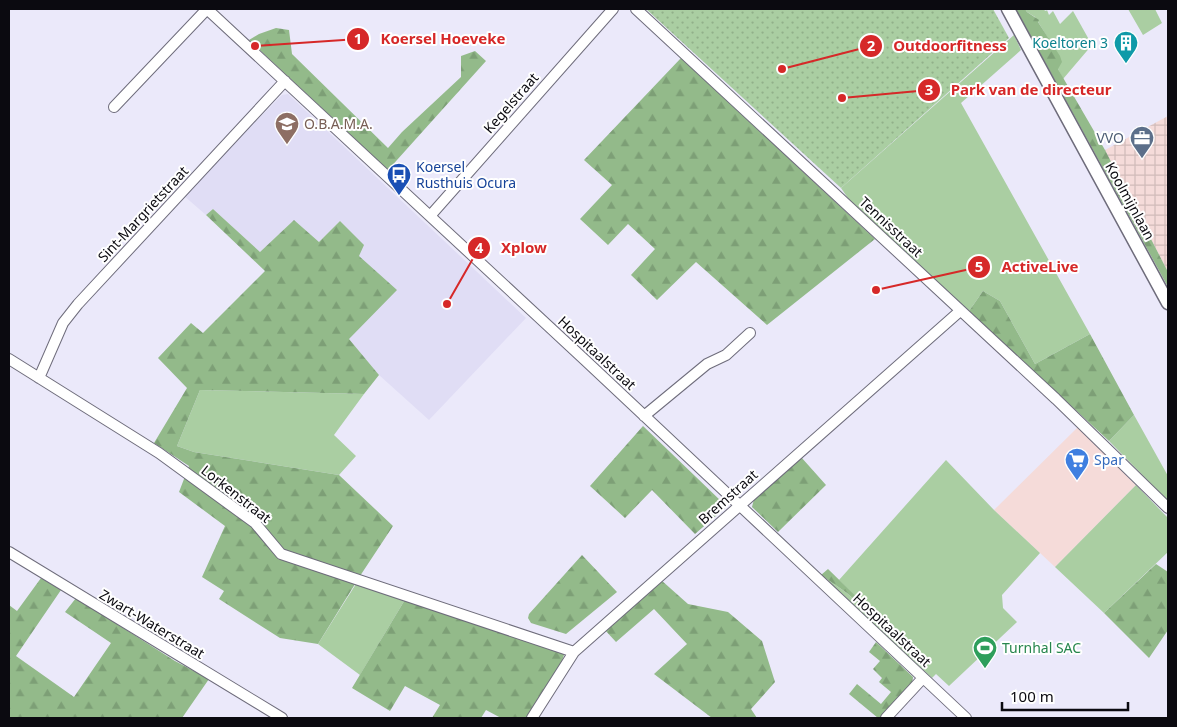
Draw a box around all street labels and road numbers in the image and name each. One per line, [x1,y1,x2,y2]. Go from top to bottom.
street label: Kegelstraat [479,68,542,137]
street label: Koolmijnlaan [1101,158,1160,243]
street label: Sint-Margrietstraat [93,162,192,266]
street label: Tennisstraat [855,192,927,261]
street label: Hospitaalstraat [554,312,640,394]
street label: Lorkenstraat [198,460,275,527]
street label: Bremstraat [694,465,761,528]
street label: Zwart-Waterstraat [96,585,208,663]
street label: Hospitaalstraat [849,589,935,671]

